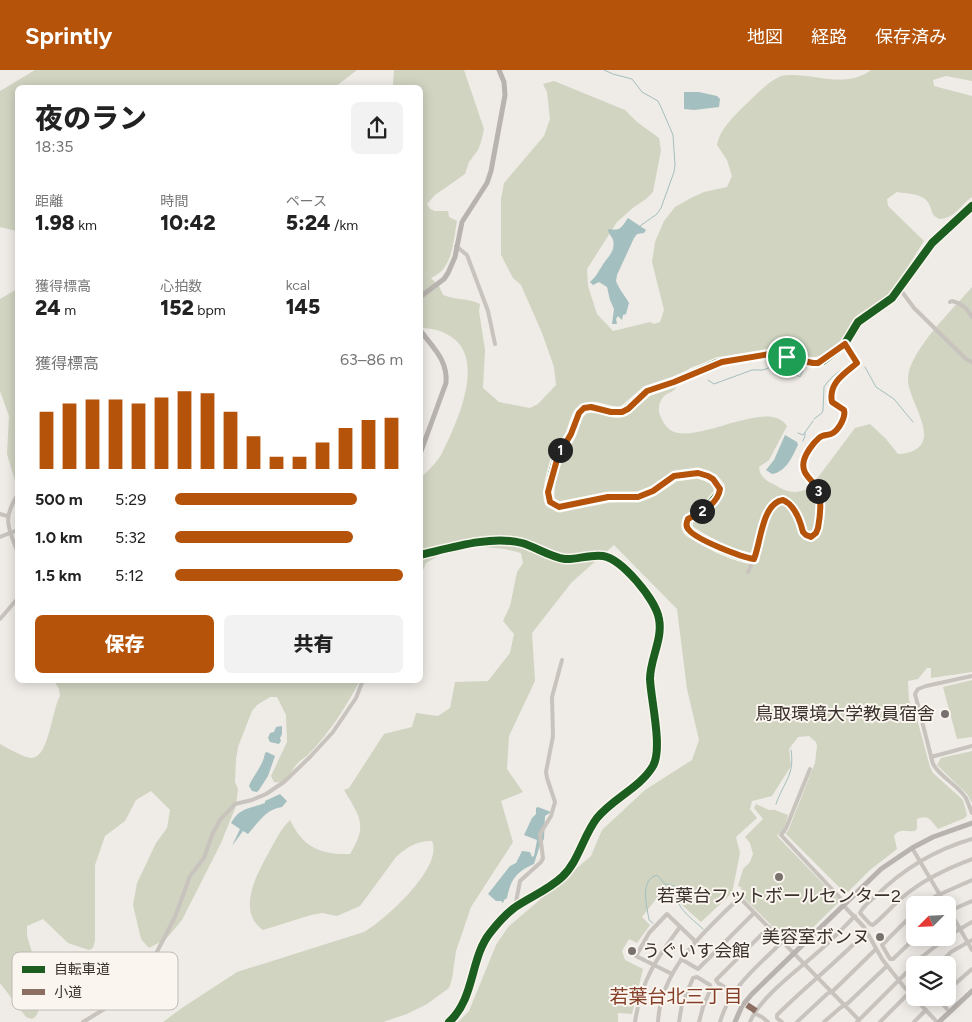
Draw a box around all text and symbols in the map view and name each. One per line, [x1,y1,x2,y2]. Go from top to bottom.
text: Sprintly [25,21,112,50]
text: 地図 [747,26,783,48]
text: 経路 [811,26,847,48]
text: 保存済み [875,26,947,48]
text: 夜のラン [35,101,147,135]
button: share [351,102,403,154]
text: 18:35 [35,137,73,156]
text: 距離 [35,193,63,210]
text: 時間 [160,193,188,210]
text: ペース [286,193,327,210]
text: 1.98 [35,210,75,235]
text: 10:42 [160,210,216,235]
text: 5:24 [286,210,331,235]
text: km [75,217,97,234]
text: /km [331,217,358,234]
text: kcal [286,277,310,294]
text: 獲得標高 [35,278,91,295]
text: 心拍数 [160,278,202,295]
text: 145 [286,294,320,319]
text: 24 [35,295,61,320]
text: 152 [160,295,194,320]
text: m [61,302,76,319]
text: bpm [194,302,226,319]
pin [766,336,808,378]
icon: arrive [773,343,801,371]
text: 63–86 m [340,350,403,369]
text: 獲得標高 [35,354,99,373]
pin: 1 [548,438,572,462]
text: 1 [558,442,563,459]
pin: 3 [806,478,830,504]
text: 3 [815,483,822,500]
text: 500 m [35,490,83,509]
text: 5:29 [115,490,146,509]
pin: 2 [690,498,714,524]
text: 2 [698,503,707,520]
text: 1.0 km [35,528,82,547]
text: 5:32 [115,528,146,547]
text: 1.5 km [35,566,81,585]
text: 5:12 [115,566,144,585]
button: 保存 [35,615,214,673]
button: 共有 [224,615,403,673]
place label: 鳥取環境大学教員宿舎 [755,703,935,725]
marker: 鳥取環境大学教員宿舎 [939,708,951,720]
marker: 若葉台フットボールセンター2 [773,871,785,883]
place label: 若葉台フットボールセンター2 [657,885,901,907]
north arrow [906,896,956,946]
map controls [906,896,956,1006]
place label: 美容室ボンヌ [762,926,870,948]
marker: 美容室ボンヌ [874,931,886,943]
place label: うぐいす会館 [642,940,750,962]
marker: うぐいす会館 [626,945,638,957]
legend [12,952,178,1010]
button: layers [906,956,956,1006]
text: 自転車道 [54,961,110,978]
text: 小道 [54,984,82,1001]
district label: 若葉台北三丁目 [609,985,743,1008]

